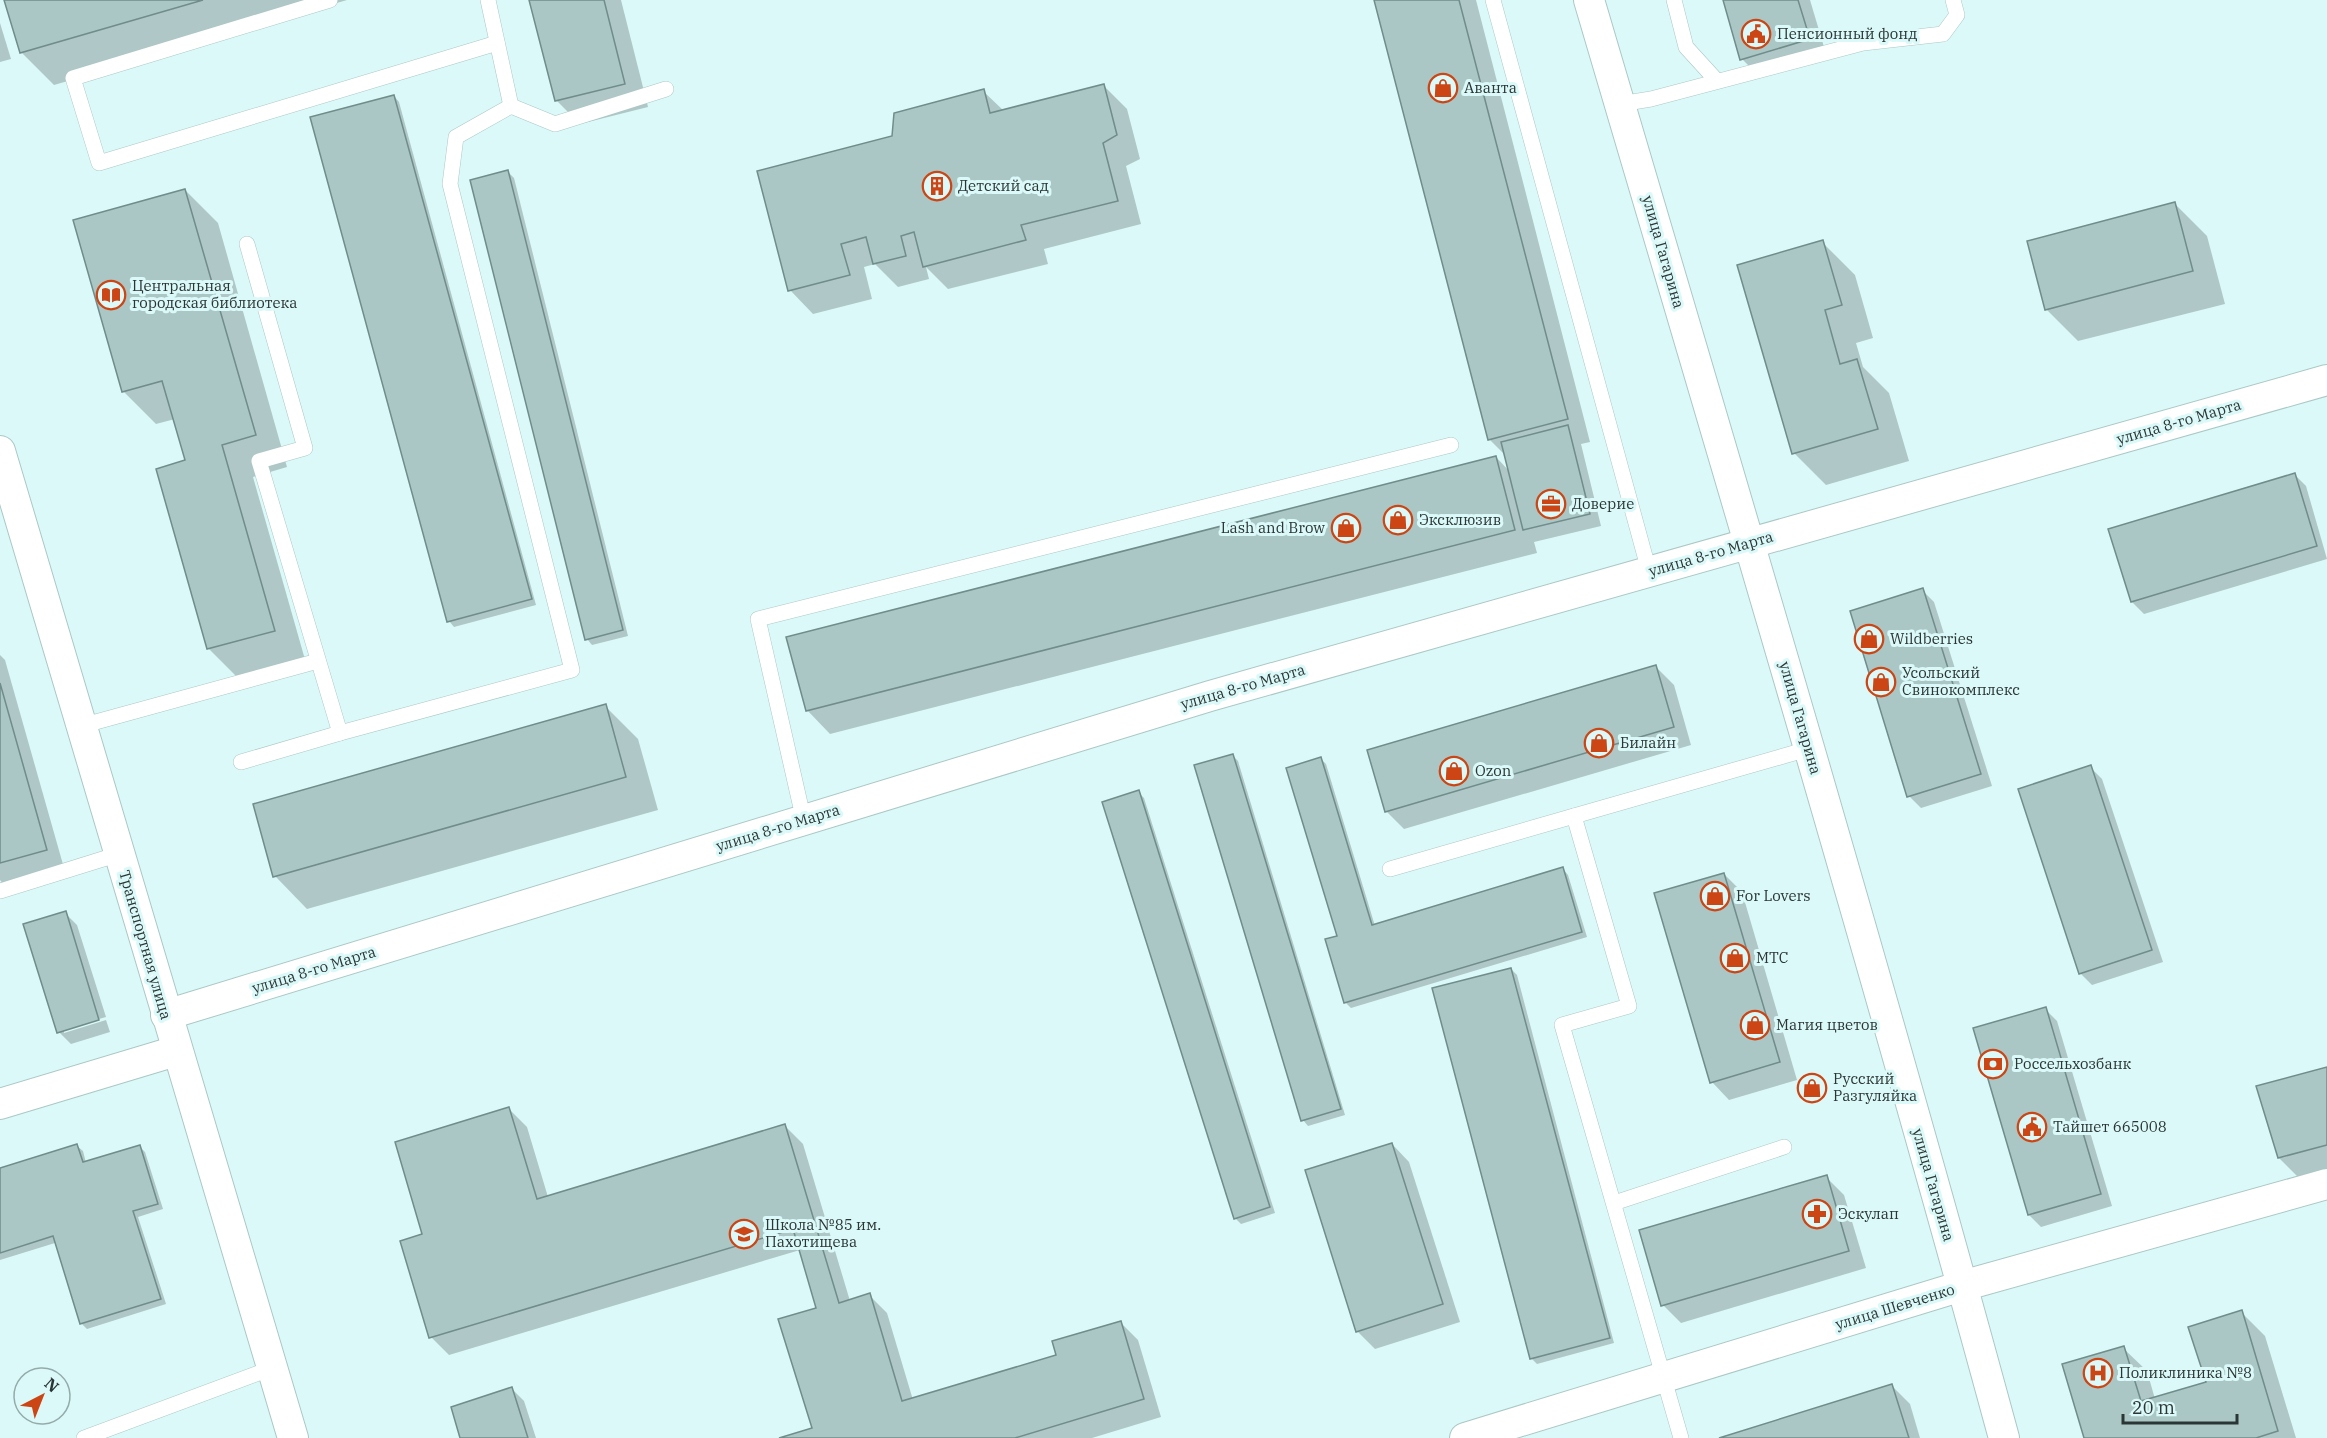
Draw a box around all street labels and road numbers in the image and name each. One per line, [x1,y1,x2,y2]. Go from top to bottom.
street label: улица Гагарина [1638,193,1689,310]
street label: улица 8-го Марта [2114,395,2243,448]
street label: улица 8-го Марта [1646,527,1775,580]
street label: улица Гагарина [1775,659,1826,776]
street label: улица 8-го Марта [1178,660,1307,713]
street label: улица 8-го Марта [714,800,842,855]
street label: Транспортная улица [115,868,176,1022]
street label: улица 8-го Марта [250,942,378,997]
street label: улица Гагарина [1908,1126,1959,1243]
street label: улица Шевченко [1833,1279,1957,1334]

